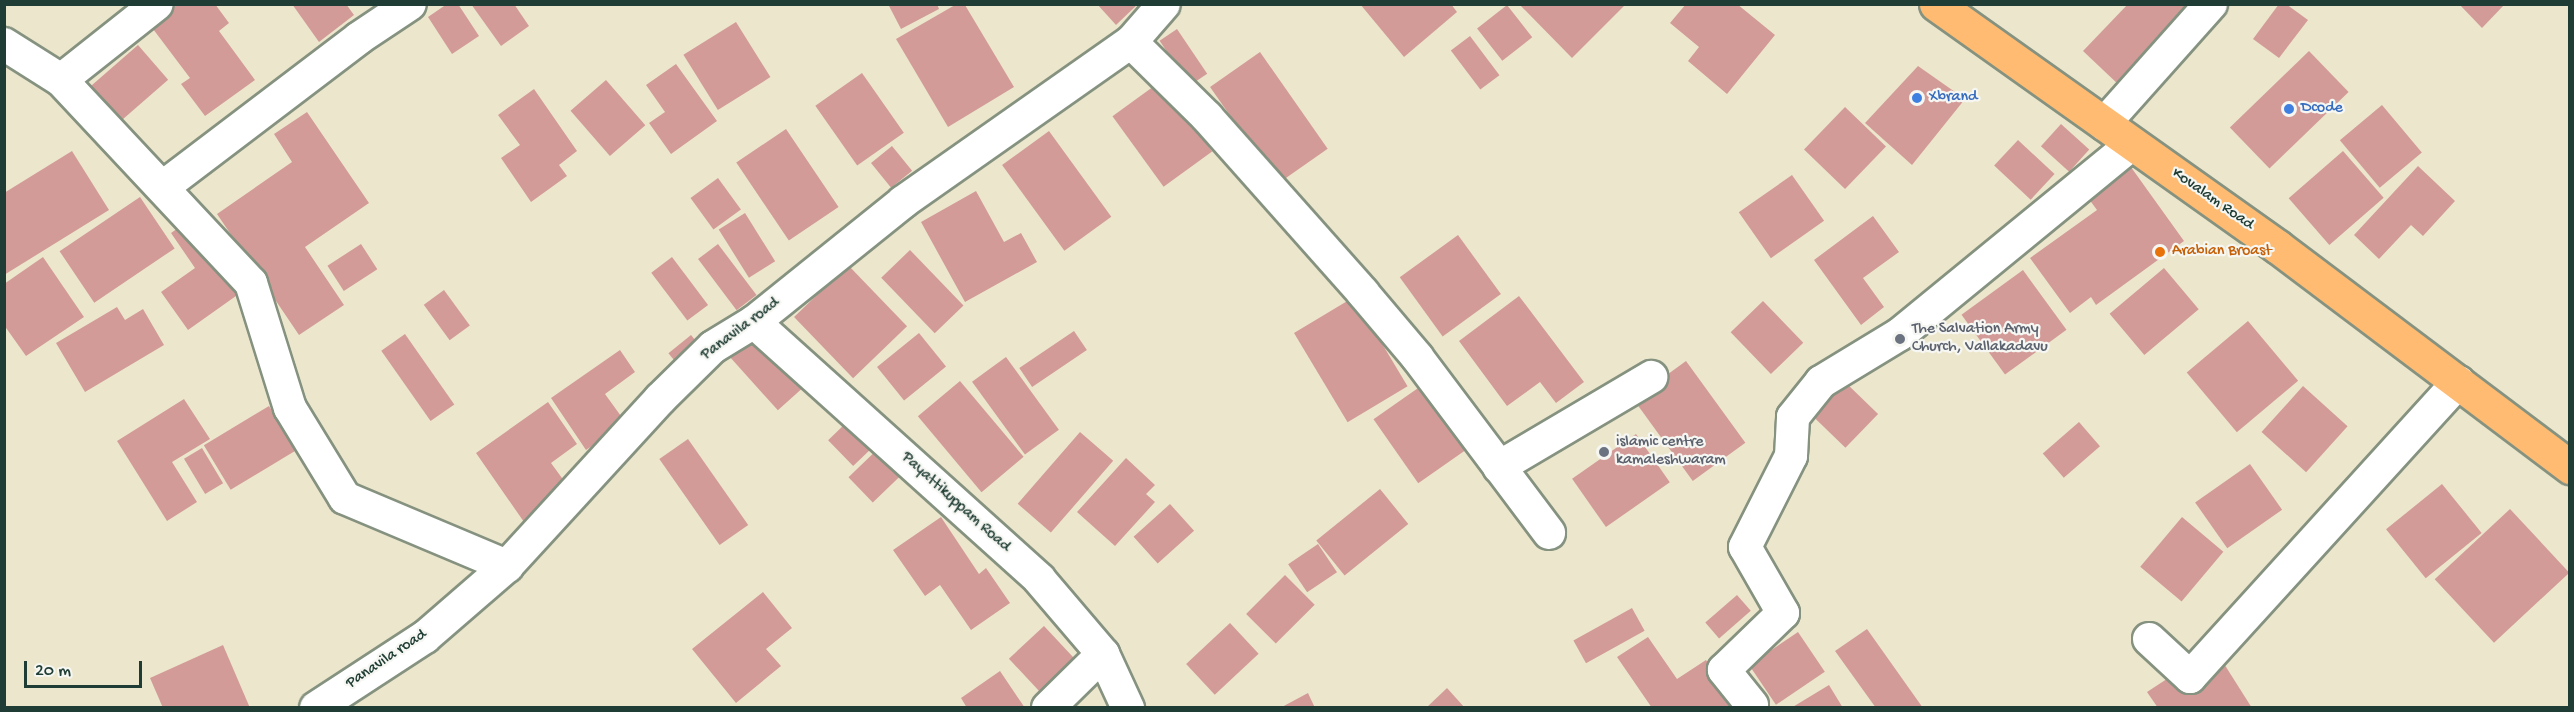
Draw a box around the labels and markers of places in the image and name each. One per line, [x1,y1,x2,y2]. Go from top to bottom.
place label: Xbrand [1929,88,1977,108]
marker: Xbrand [1910,91,1924,105]
place label: Dcode [2301,99,2343,119]
marker: Dcode [2282,102,2296,116]
place label: Arabian Broast [2172,242,2272,262]
marker: Arabian Broast [2153,245,2167,259]
place label: The Salvation Army Church, Vallakadavu [1912,320,2048,358]
marker: The Salvation Army Church, Vallakadavu [1893,332,1907,346]
place label: islamic centre kamaleshwaram [1616,433,1726,471]
marker: islamic centre kamaleshwaram [1597,445,1611,459]

